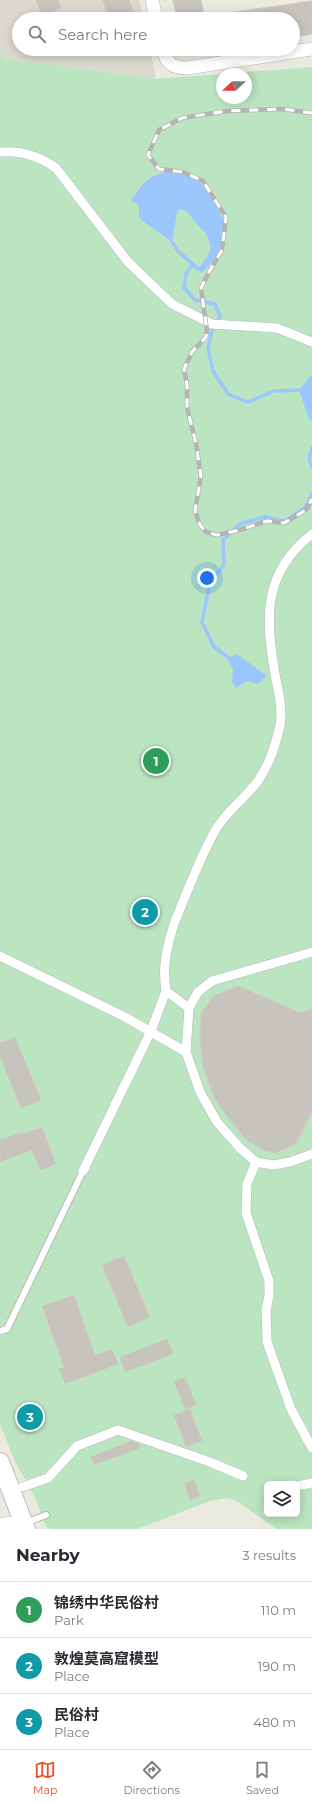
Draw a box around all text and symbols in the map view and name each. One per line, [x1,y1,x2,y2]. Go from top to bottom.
search box [12,12,300,56]
icon: search [26,23,48,45]
text: Search here [58,25,147,44]
north arrow [216,68,252,104]
your location [197,568,217,588]
pin: 1 [143,746,169,776]
pin: 2 [132,897,158,927]
pin: 3 [17,1402,43,1432]
map controls [264,1481,300,1517]
button: layers [264,1481,300,1517]
text: Nearby [16,1545,80,1565]
text: 3 results [242,1547,296,1563]
text: 锦绣中华民俗村 [54,1593,159,1612]
text: 1 [26,1602,32,1618]
text: 110 m [261,1602,296,1618]
text: Park [54,1612,84,1628]
text: 敦煌莫高窟模型 [54,1649,159,1668]
text: 2 [25,1658,33,1674]
text: 190 m [258,1658,296,1674]
text: Place [54,1668,90,1684]
text: 民俗村 [54,1705,99,1724]
text: 3 [25,1714,33,1730]
text: 480 m [253,1714,296,1730]
text: Place [54,1724,90,1740]
tab: Map [33,1759,57,1797]
tab: Directions [124,1759,180,1797]
tab: Saved [246,1759,279,1797]

